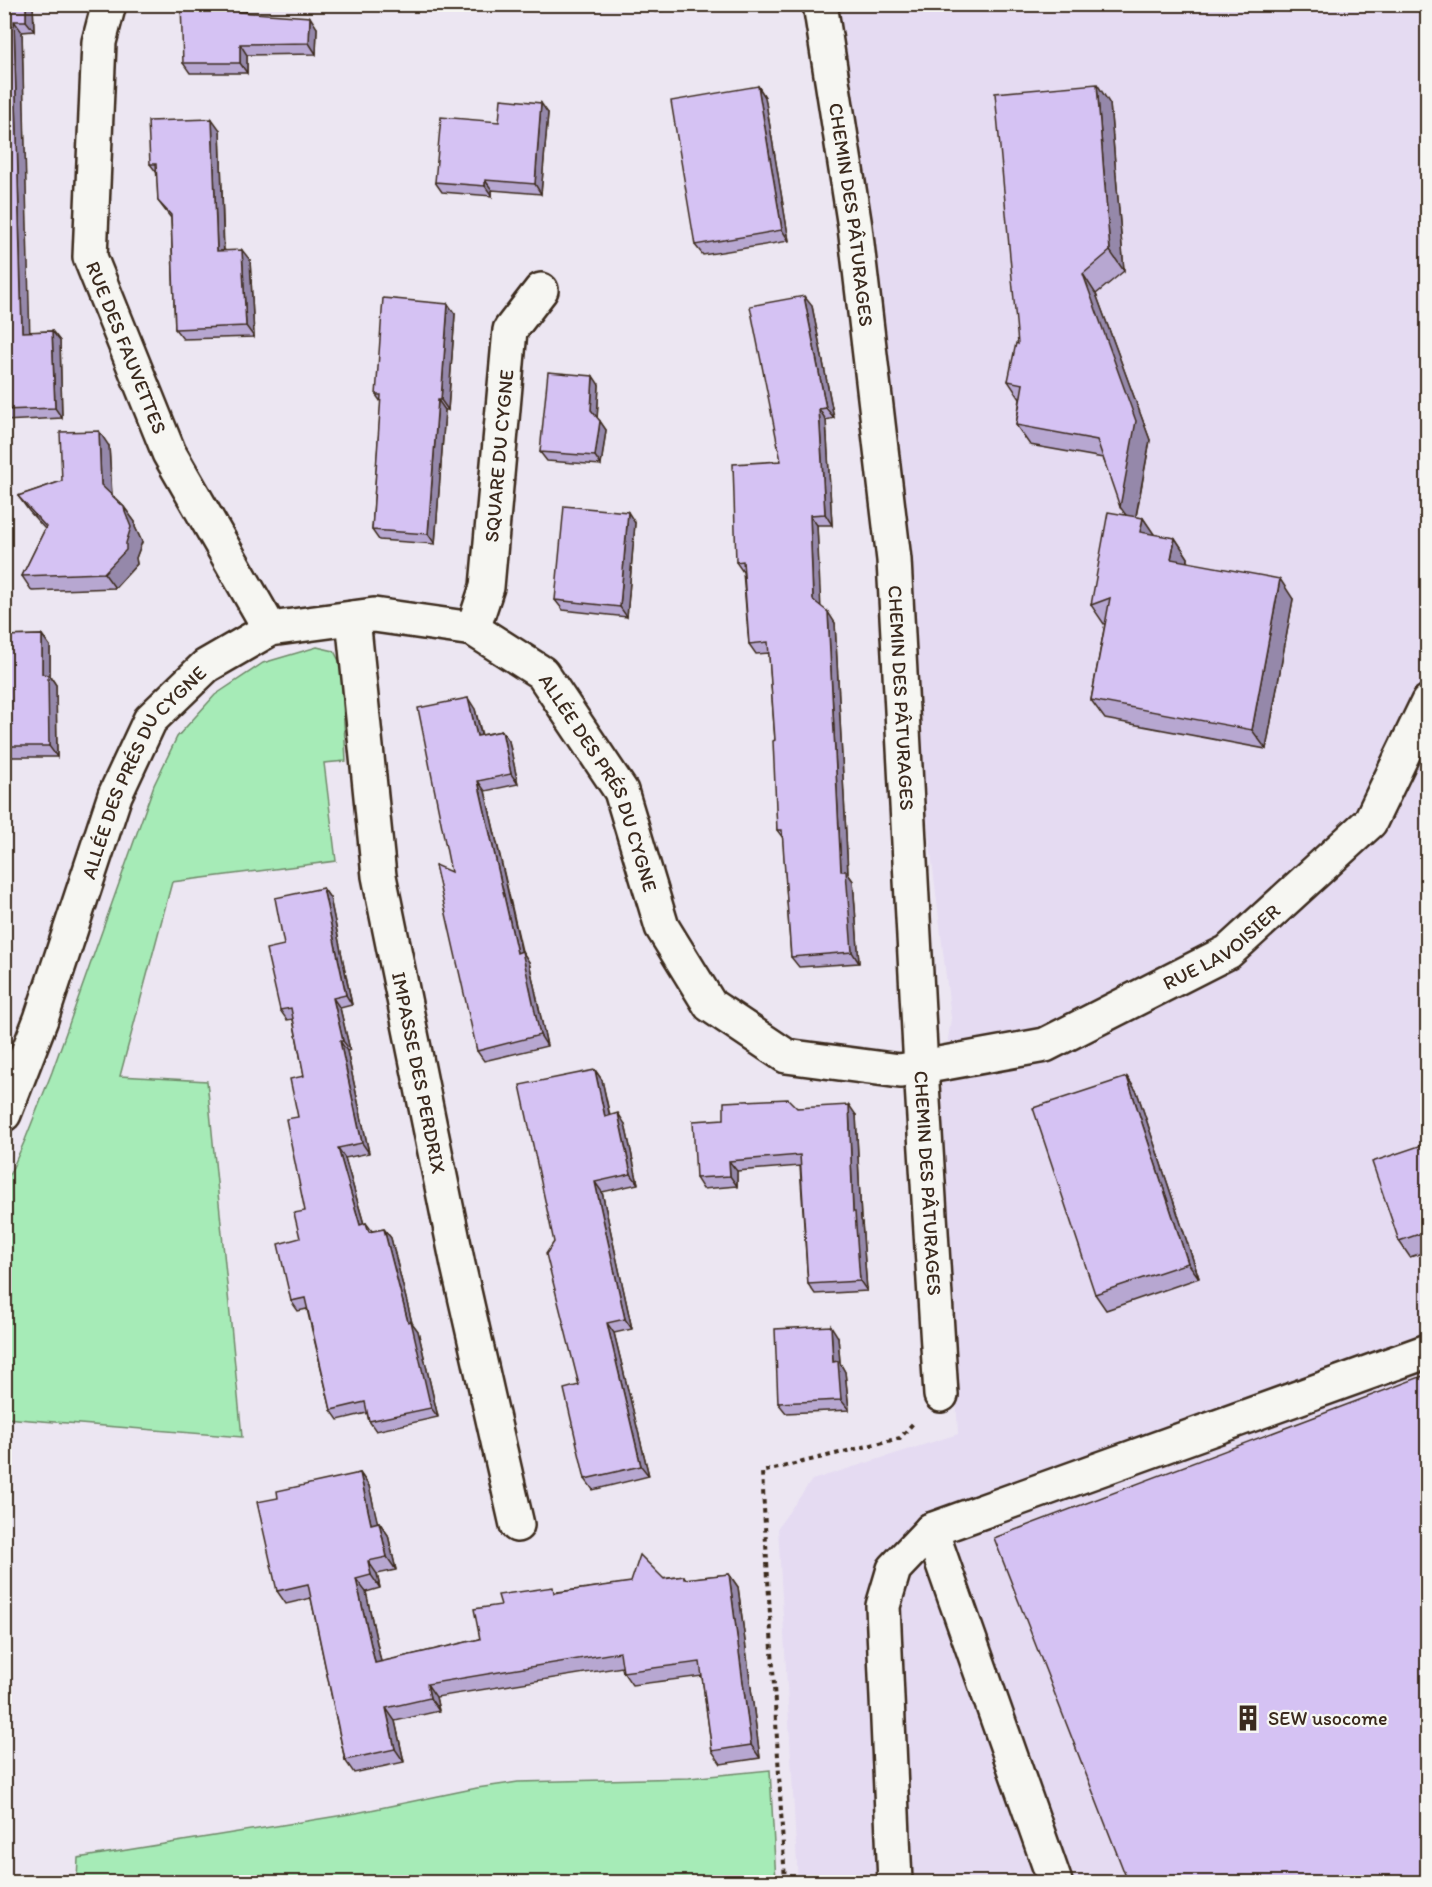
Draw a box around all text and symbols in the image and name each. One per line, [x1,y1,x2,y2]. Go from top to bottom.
street label: CHEMIN DES PÂTURAGES [824,101,879,328]
street label: RUE DES FAUVETTES [81,258,172,437]
street label: SQUARE DU CYGNE [479,368,518,543]
street label: CHEMIN DES PÂTURAGES [883,585,919,811]
street label: ALLÉE DES PRÉS DU CYGNE [76,661,211,882]
street label: ALLÉE DES PRÉS DU CYGNE [534,669,663,895]
street label: RUE LAVOISIER [1159,898,1285,995]
street label: IMPASSE DES PERDRIX [387,970,451,1176]
street label: CHEMIN DES PÂTURAGES [909,1070,947,1296]
building icon: SEW usocome [1233,1703,1263,1733]
place label: SEW usocome [1268,1706,1388,1730]

